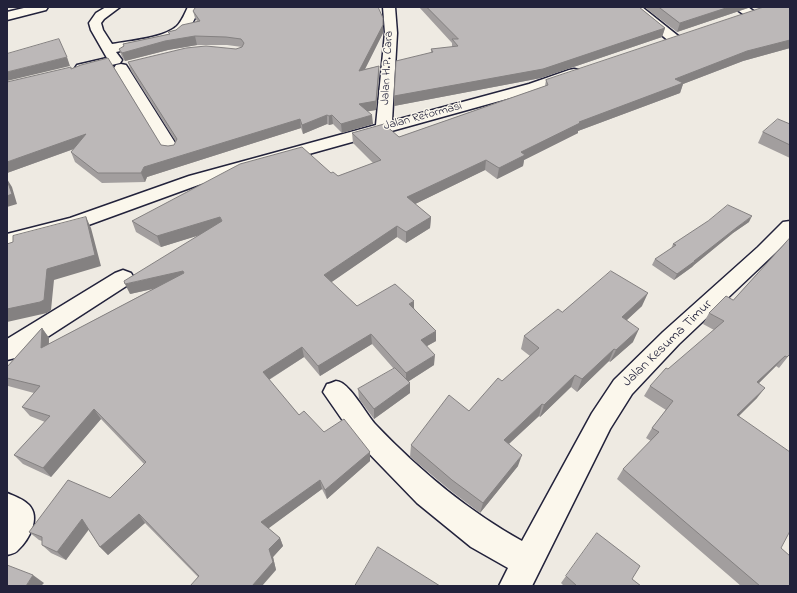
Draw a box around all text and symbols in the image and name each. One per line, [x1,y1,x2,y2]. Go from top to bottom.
street label: Jalan H.P. Cara [379,31,397,105]
street label: Jalan Reformasi [382,100,464,134]
street label: Jalan Kesuma Timur [620,297,716,391]

